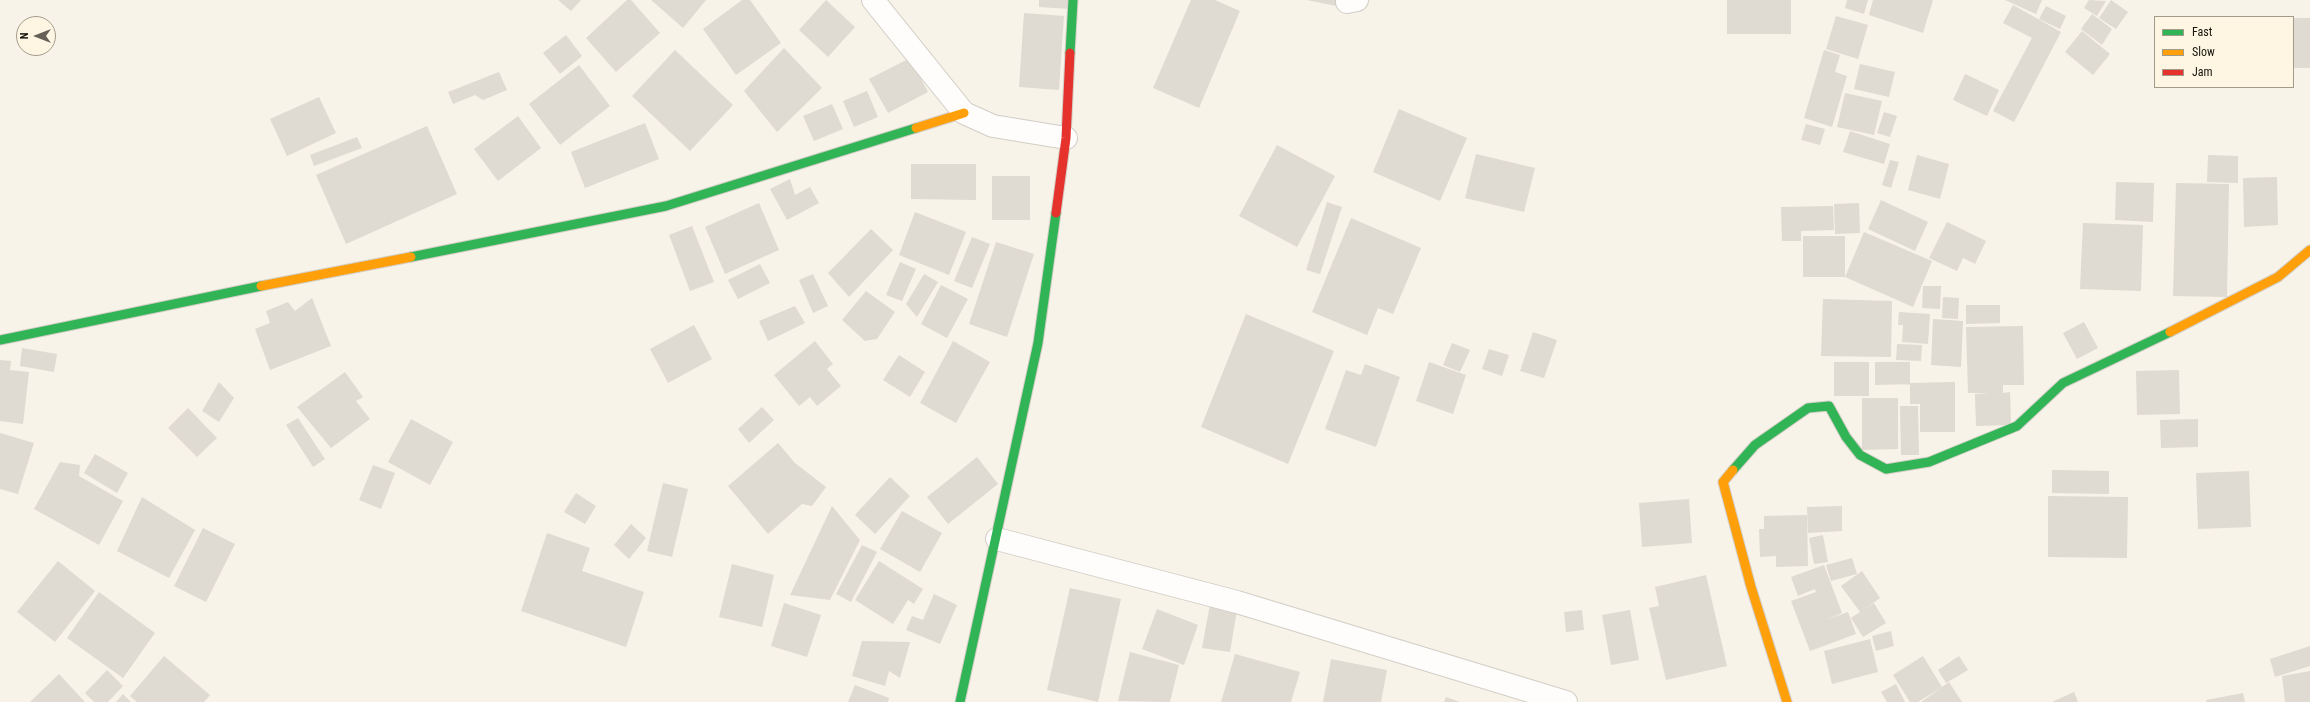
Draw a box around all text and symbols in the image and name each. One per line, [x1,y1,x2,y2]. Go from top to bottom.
north arrow [16,16,56,56]
legend [2154,16,2294,88]
text: Fast [2192,25,2212,39]
text: N [18,33,31,39]
text: Slow [2192,45,2215,59]
text: Jam [2192,65,2213,79]

